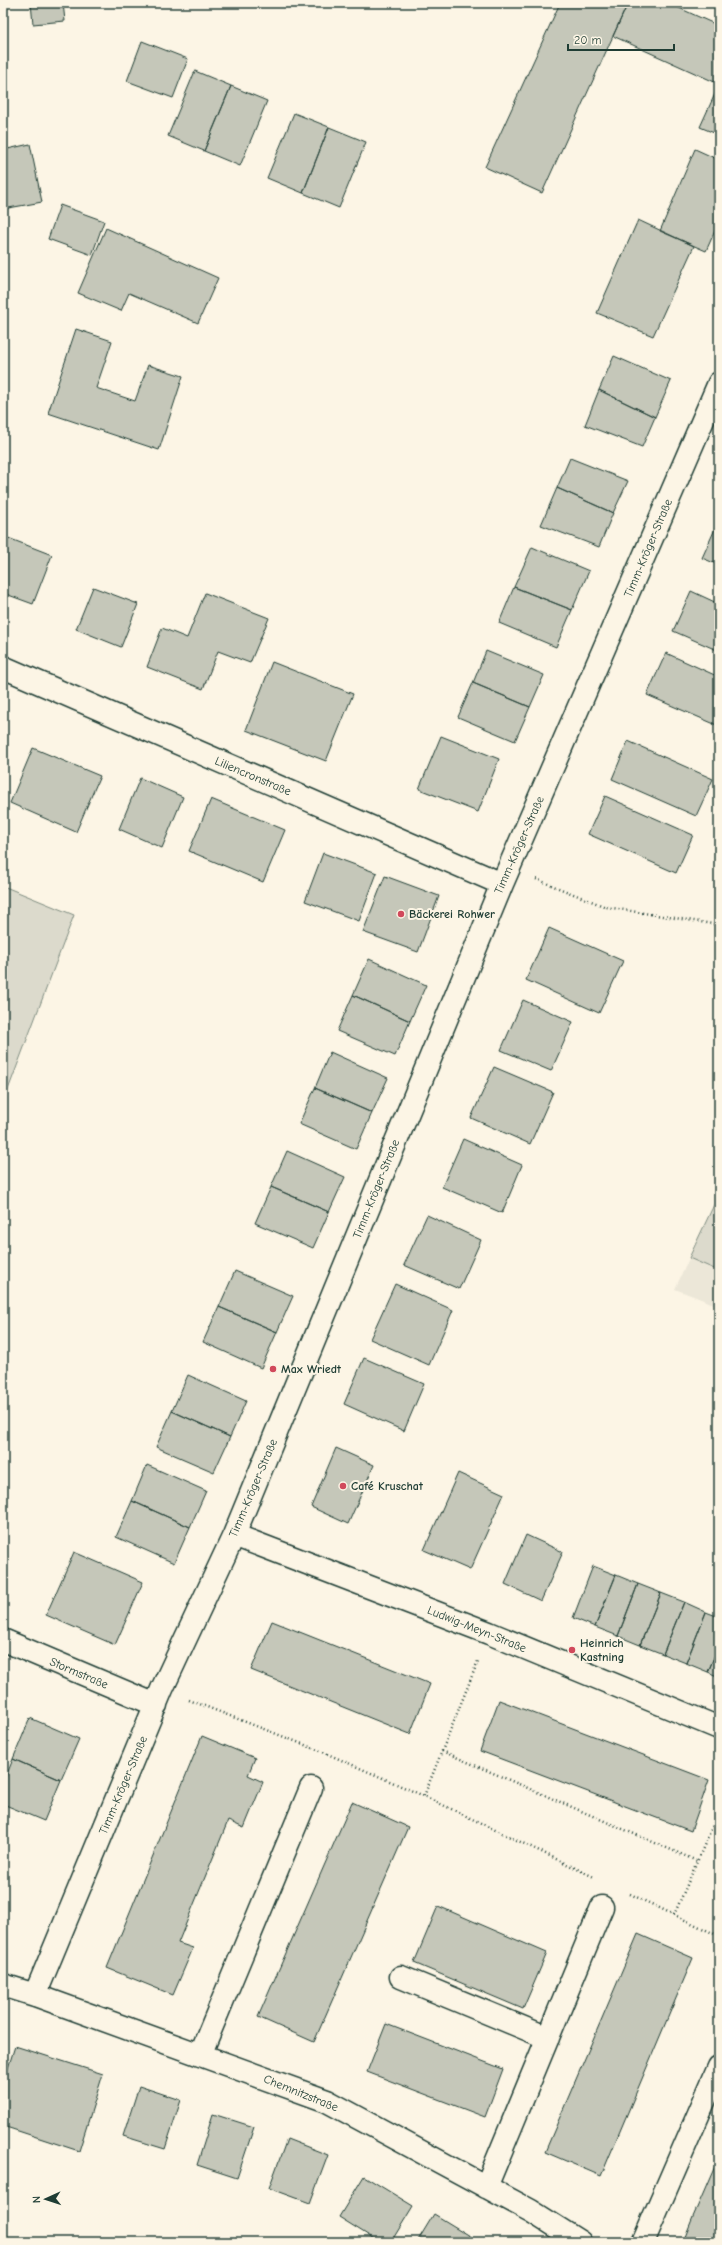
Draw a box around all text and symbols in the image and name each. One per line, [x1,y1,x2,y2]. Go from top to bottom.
scale bar [568,26,674,52]
text: 20 m [574,33,602,47]
street label: Timm-Kröger-Straße [621,497,675,599]
street label: Liliencronstraße [213,754,293,798]
street label: Timm-Kröger-Straße [491,794,547,896]
place label: Bäckerei Rohwer [409,907,495,921]
marker: Bäckerei Rohwer [396,909,406,919]
street label: Timm-Kröger-Straße [350,1137,402,1241]
place label: Max Wriedt [281,1362,342,1376]
marker: Max Wriedt [268,1364,278,1374]
street label: Timm-Kröger-Straße [226,1437,280,1539]
place label: Café Kruschat [351,1479,424,1493]
marker: Café Kruschat [338,1481,348,1491]
street label: Ludwig-Meyn-Straße [425,1603,529,1655]
place label: Heinrich Kastning [580,1636,624,1664]
marker: Heinrich Kastning [567,1645,577,1655]
street label: Stormstraße [48,1654,110,1692]
street label: Timm-Kröger-Straße [96,1734,150,1836]
street label: Chemnitzstraße [262,2072,340,2114]
north arrow [26,2179,66,2219]
text: N [30,2196,43,2203]

